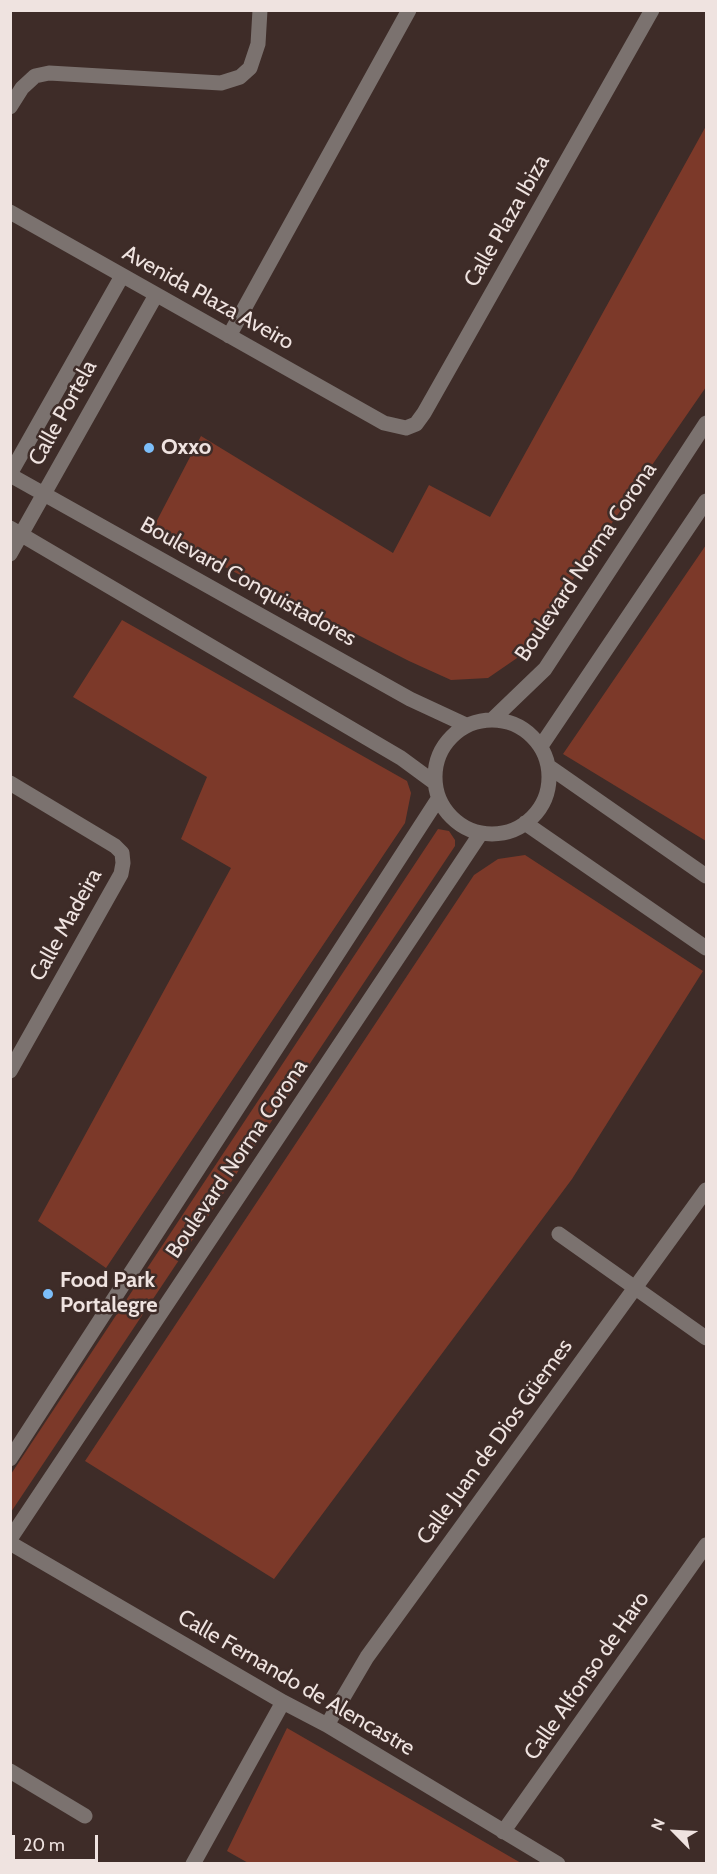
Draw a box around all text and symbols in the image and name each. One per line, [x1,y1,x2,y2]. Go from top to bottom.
street label: Calle Plaza Ibiza [459,150,555,292]
street label: Avenida Plaza Aveiro [118,240,298,356]
street label: Calle Portela [23,356,103,470]
place label: Oxxo [161,435,211,461]
marker: Oxxo [142,441,156,455]
street label: Boulevard Norma Corona [510,458,662,666]
street label: Boulevard Conquistadores [136,512,360,652]
street label: Calle Madeira [24,864,108,986]
street label: Boulevard Norma Corona [161,1055,313,1263]
place label: Food Park Portalegre [60,1268,158,1320]
marker: Food Park Portalegre [41,1287,55,1301]
street label: Calle Juan de Dios Güemes [412,1334,578,1550]
street label: Calle Alfonso de Haro [519,1587,655,1765]
street label: Calle Fernando de Alencastre [173,1604,419,1762]
north arrow [645,1802,705,1862]
text: N [647,1815,669,1834]
scale bar [15,1823,100,1861]
text: 20 m [23,1834,65,1856]

